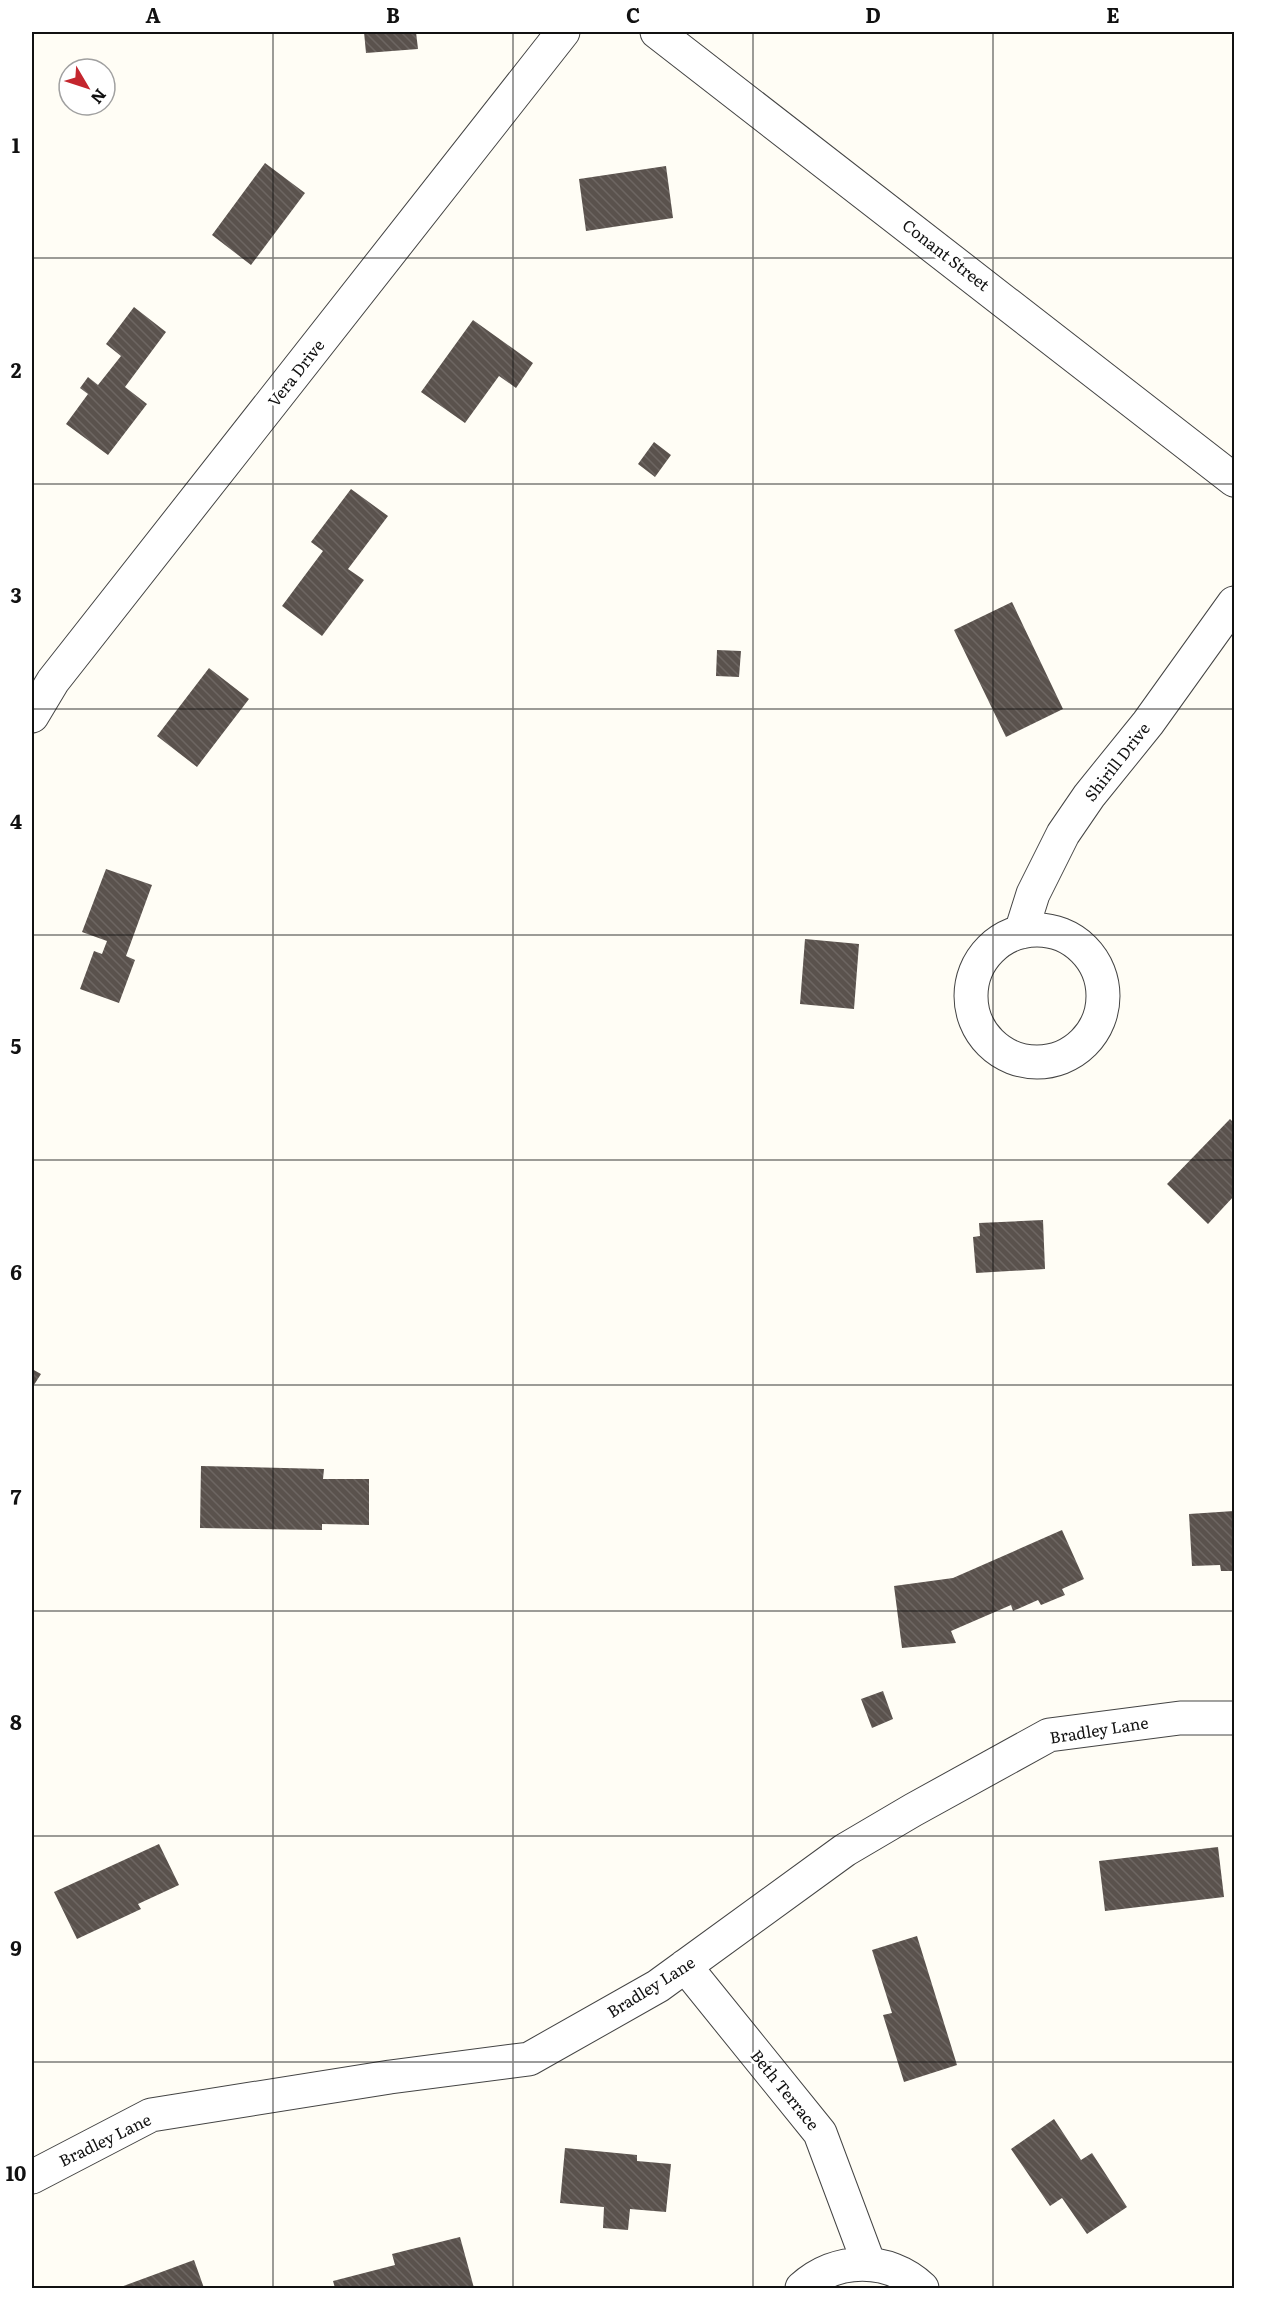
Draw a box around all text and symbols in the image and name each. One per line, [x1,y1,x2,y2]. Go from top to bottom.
text: A [145,0,161,29]
text: B [386,0,400,29]
text: C [626,0,640,29]
text: D [865,0,881,29]
text: E [1106,0,1120,29]
north arrow [57,57,117,117]
text: N [86,84,113,110]
text: 1 [12,129,20,159]
street label: Conant Street [898,212,996,296]
street label: Vera Drive [261,334,329,411]
text: 2 [11,354,22,384]
text: 3 [10,579,22,609]
street label: Shirill Drive [1078,717,1155,806]
text: 4 [10,805,22,835]
text: 5 [11,1030,22,1060]
text: 6 [10,1256,22,1286]
text: 7 [11,1481,22,1511]
text: 8 [10,1706,22,1736]
street label: Bradley Lane [1048,1709,1150,1749]
text: 9 [10,1932,22,1962]
street label: Bradley Lane [602,1950,699,2023]
street label: Beth Terrace [746,2044,826,2135]
street label: Bradley Lane [55,2106,155,2172]
text: 10 [6,2157,26,2187]

